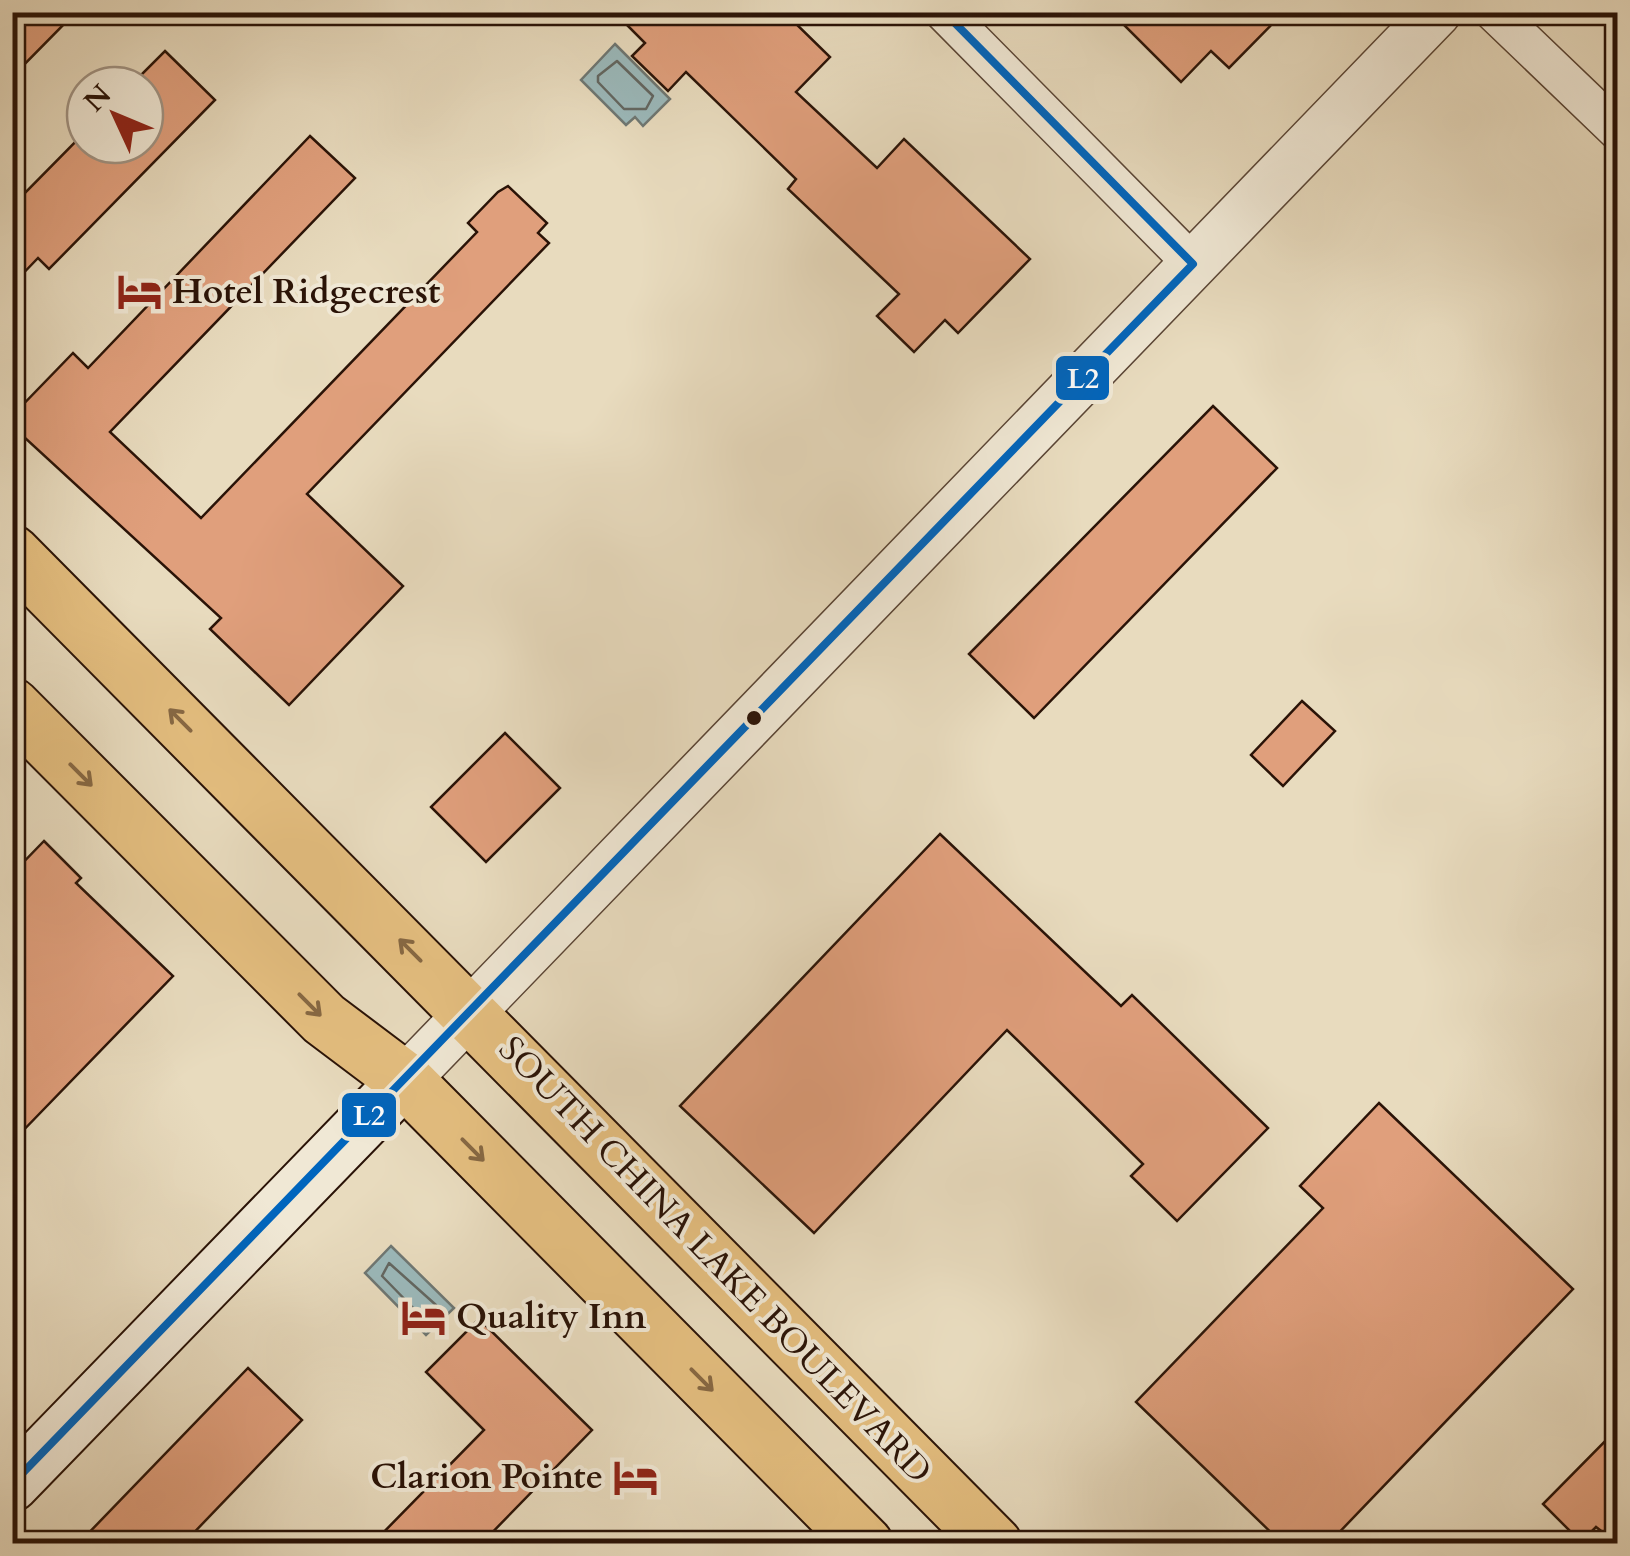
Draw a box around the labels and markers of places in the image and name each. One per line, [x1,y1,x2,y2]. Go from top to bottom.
hotel icon: Hotel Ridgecrest [115,268,163,316]
place label: Hotel Ridgecrest [172,268,440,316]
unlabelled marker [744,708,764,728]
hotel icon: Quality Inn [399,1293,447,1341]
place label: Quality Inn [456,1293,647,1341]
place label: Clarion Pointe [370,1453,603,1501]
hotel icon: Clarion Pointe [612,1453,660,1501]

